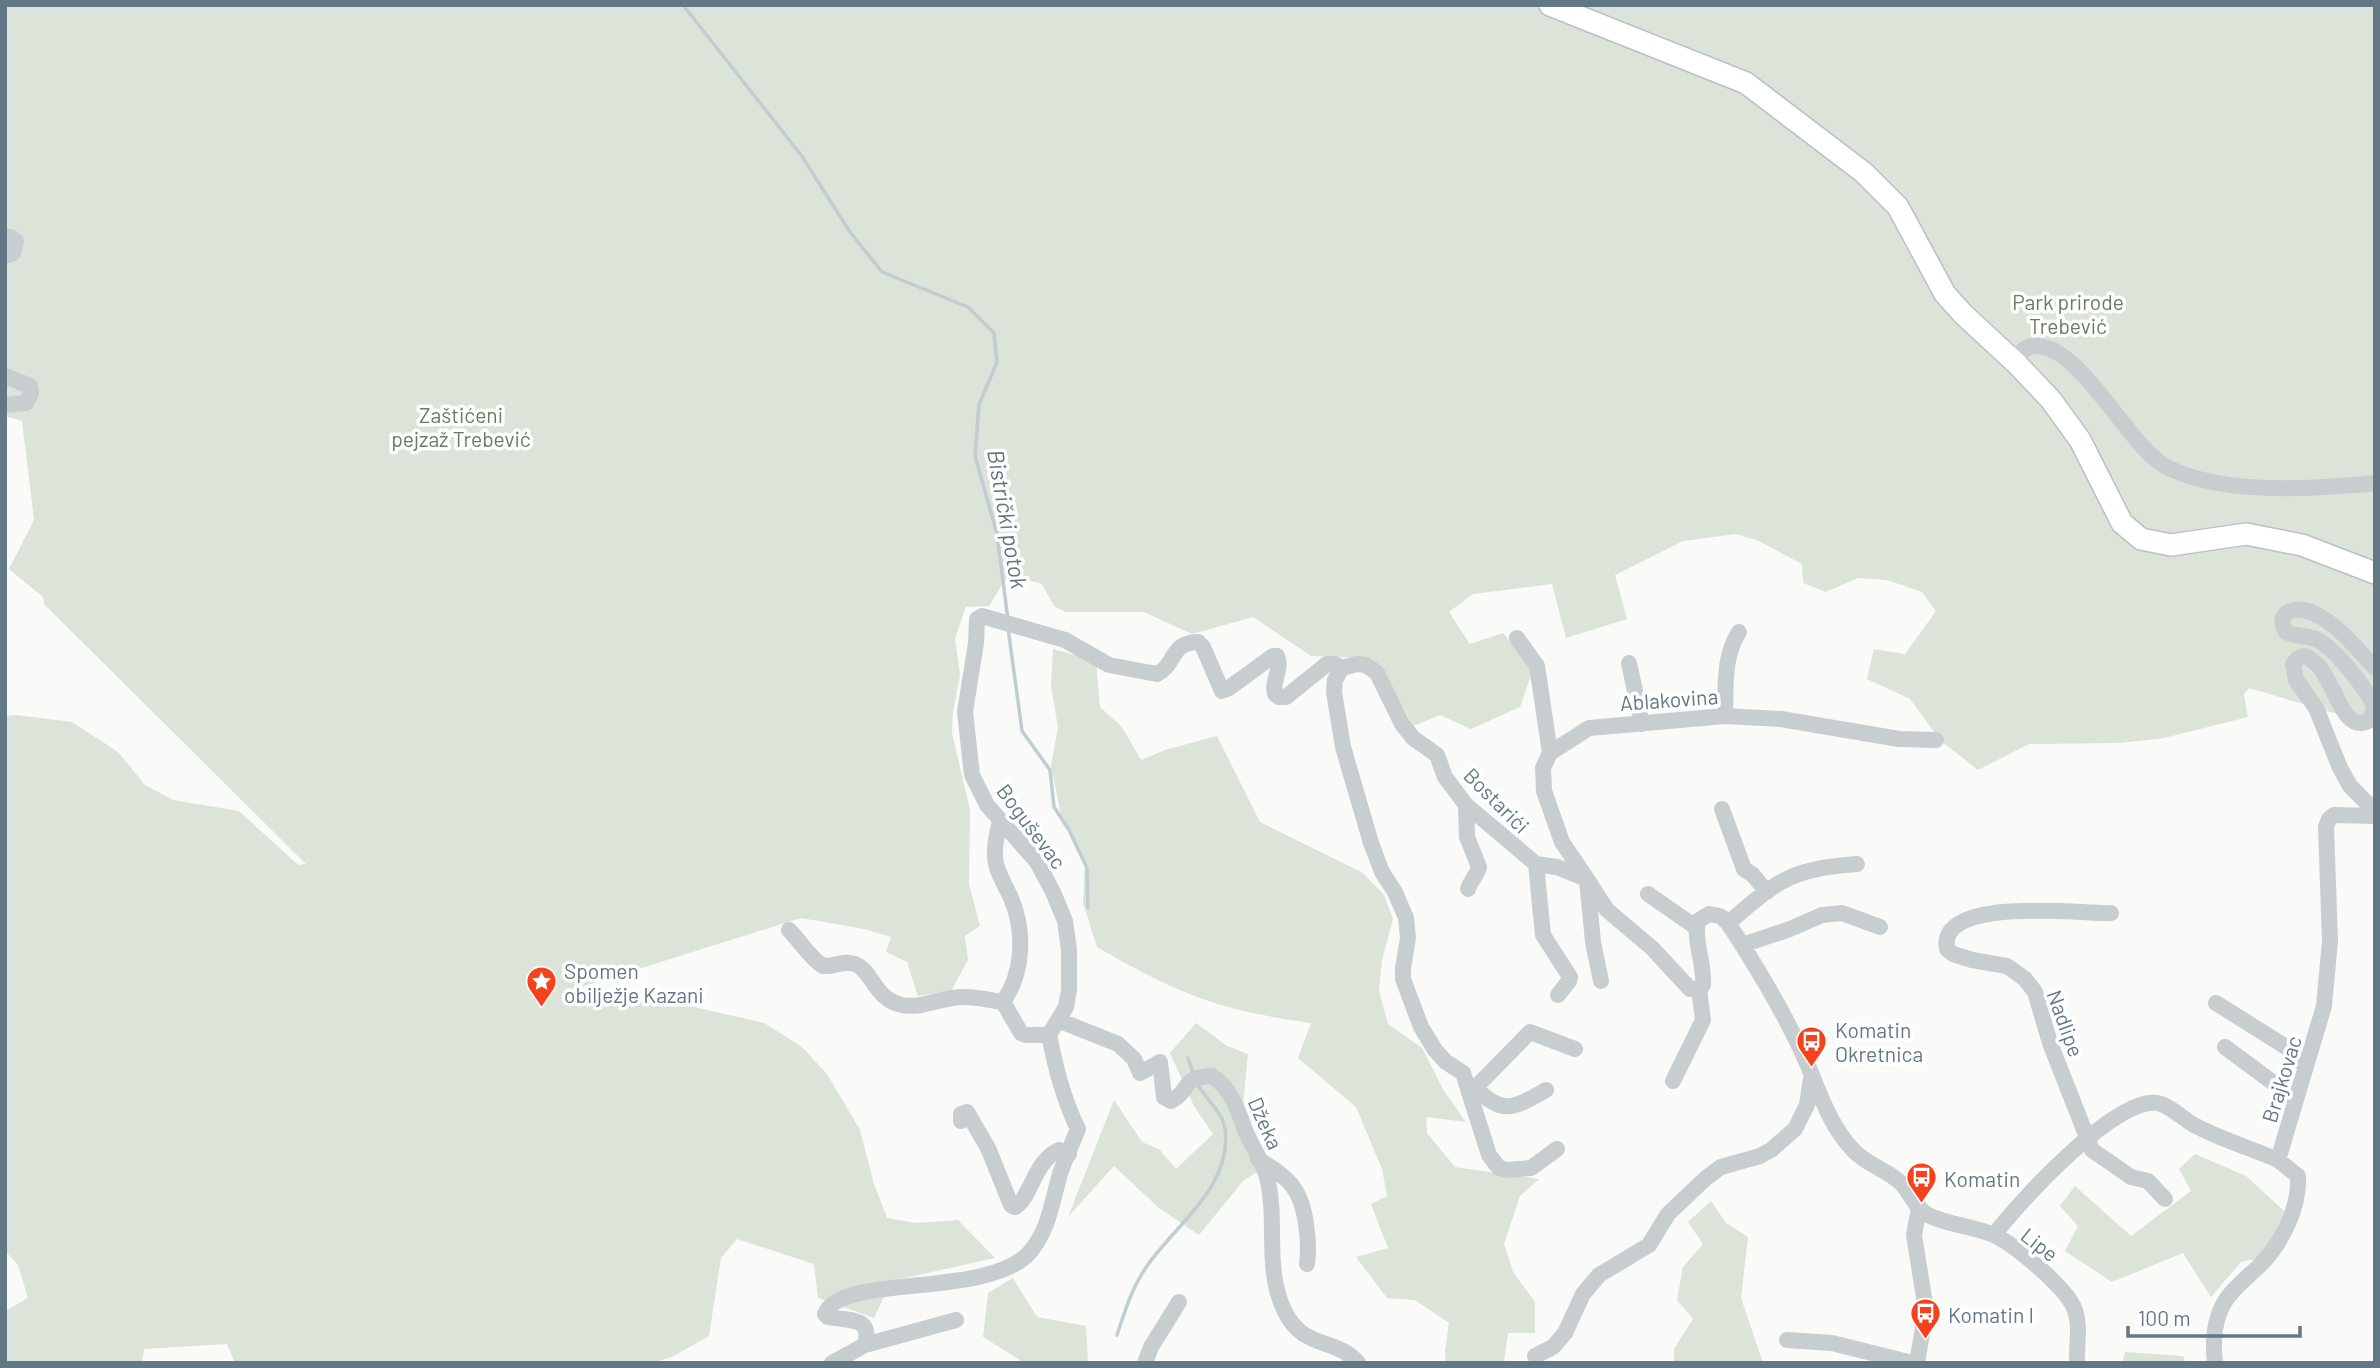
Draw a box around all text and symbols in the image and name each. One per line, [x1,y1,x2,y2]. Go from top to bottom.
park label: Park prirode Trebević [2012,289,2124,338]
park label: Zaštićeni pejzaž Trebević [391,402,531,451]
water label: Bistrički potok [982,447,1034,591]
street label: Ablakovina [1619,683,1719,715]
street label: Bostarići [1459,762,1535,838]
street label: Boguševac [992,779,1072,873]
place label: Spomen obilježje Kazani [564,958,704,1007]
place icon: Spomen obilježje Kazani [524,965,558,1009]
street label: Nadlipe [2042,986,2090,1060]
place label: Komatin Okretnica [1835,1017,1923,1066]
bus stop icon: Komatin Okretnica [1795,1024,1829,1068]
street label: Brajkovac [2256,1033,2306,1125]
street label: Džeka [1243,1093,1289,1153]
bus stop icon: Komatin [1904,1161,1938,1205]
place label: Komatin [1944,1166,2020,1191]
street label: Lipe [2017,1222,2063,1266]
scale bar [2128,1294,2300,1338]
bus stop icon: Komatin I [1908,1297,1942,1341]
place label: Komatin I [1948,1302,2034,1327]
text: 100 m [2138,1305,2191,1330]

